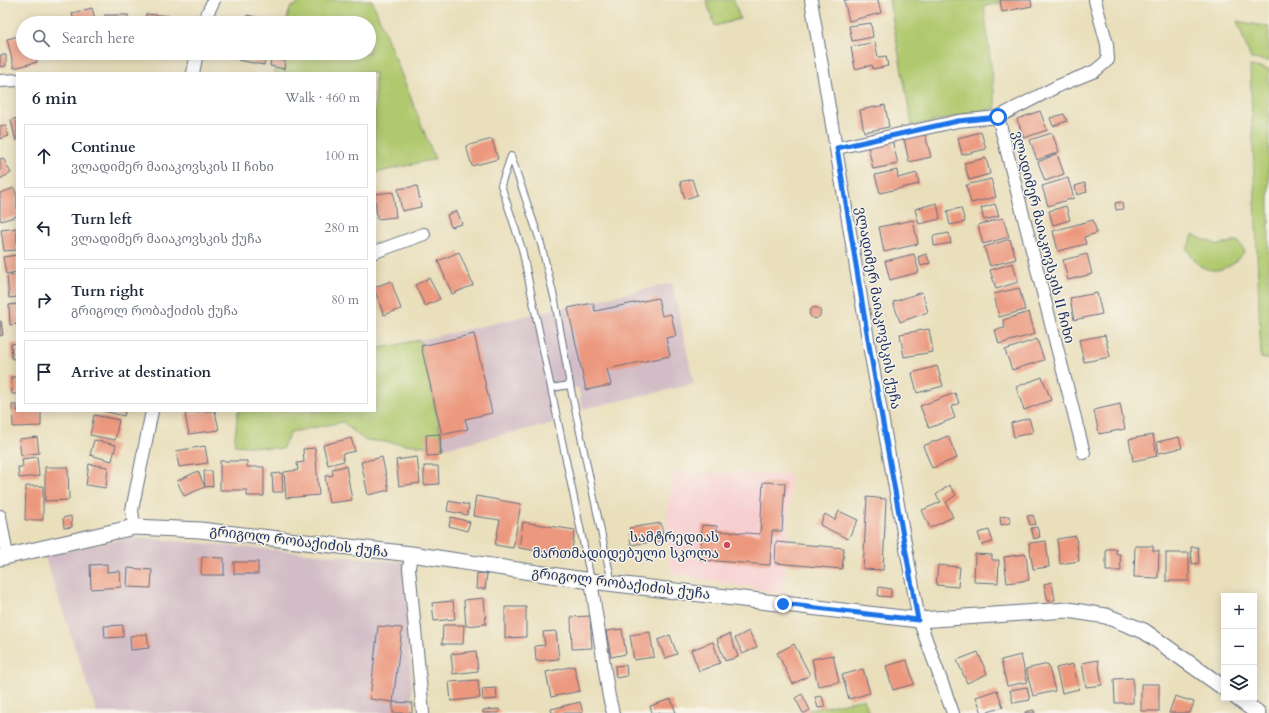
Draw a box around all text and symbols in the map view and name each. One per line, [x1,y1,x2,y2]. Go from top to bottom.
search box [16,16,376,60]
icon: search [30,27,52,49]
text: Search here [62,28,135,48]
text: 6 min [32,87,77,110]
text: Walk · 460 m [285,89,360,107]
route start [989,108,1007,126]
street label: ვლადიმერ მაიაკოვსკის II ჩიხი [1008,129,1079,346]
text: Continue [71,137,136,157]
icon: ahead [33,145,55,167]
text: 100 m [325,147,359,165]
text: ვლადიმერ მაიაკოვსკის II ჩიხი [71,158,274,176]
street label: ვლადიმერ მაიაკოვსკის ქუჩა [851,205,906,411]
text: Turn left [71,209,132,229]
icon: left [33,217,55,239]
text: 280 m [325,219,359,237]
text: ვლადიმერ მაიაკოვსკის ქუჩა [71,230,262,248]
text: Turn right [71,281,144,301]
icon: right [33,289,55,311]
text: 80 m [331,291,359,309]
text: გრიგოლ რობაქიძის ქუჩა [71,302,238,320]
icon: arrive [33,361,55,383]
text: Arrive at destination [71,362,211,382]
street label: გრიგოლ რობაქიძის ქუჩა [209,521,389,562]
place label: სამტრედიას მართმადიდებული სკოლა [532,528,719,563]
marker: სამტრედიას მართმადიდებული სკოლა [722,540,732,550]
street label: გრიგოლ რობაქიძის ქუჩა [531,563,711,604]
map controls [1221,593,1257,701]
button: + [1221,593,1257,629]
route end [774,595,792,613]
button: − [1221,629,1257,665]
button: layers [1221,665,1257,701]

